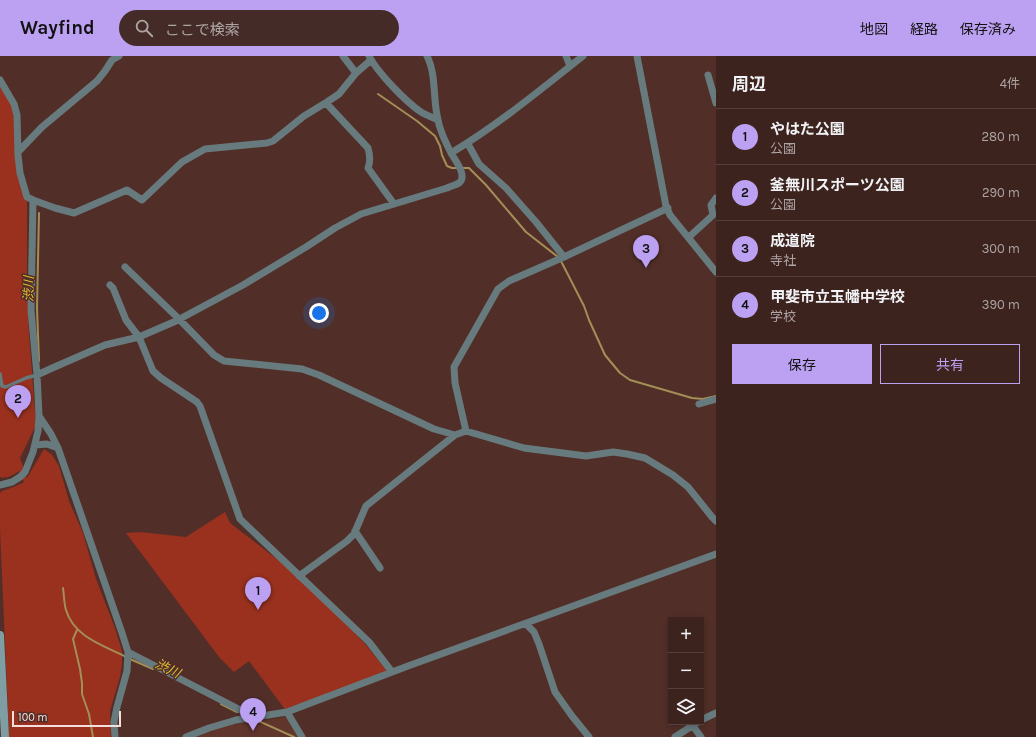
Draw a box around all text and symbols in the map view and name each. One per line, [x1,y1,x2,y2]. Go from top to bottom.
search box [119,10,399,46]
text: Wayfind [20,17,95,39]
icon: search [133,17,155,39]
text: ここで検索 [165,21,240,39]
text: 地図 [860,21,888,38]
text: 経路 [910,21,938,38]
text: 保存済み [960,21,1016,38]
text: 周辺 [732,74,766,94]
text: 4件 [1000,76,1020,91]
text: やはた公園 [770,120,845,138]
text: 1 [743,129,747,144]
text: 280 m [982,129,1020,144]
text: 公園 [770,141,796,156]
text: 釜無川スポーツ公園 [770,176,905,194]
text: 2 [741,185,749,200]
text: 290 m [982,185,1020,200]
text: 公園 [770,197,796,212]
text: 成道院 [770,232,815,250]
pin: 3 [633,235,659,268]
text: 3 [741,241,749,256]
text: 300 m [982,241,1020,256]
text: 寺社 [770,253,796,268]
water label: 渋川 [21,274,36,302]
text: 甲斐市立玉幡中学校 [770,288,905,306]
text: 4 [741,297,749,312]
text: 390 m [982,297,1020,312]
your location [309,303,329,323]
text: 学校 [770,309,796,324]
button: 保存 [732,344,872,384]
button: 共有 [880,344,1020,384]
pin: 2 [5,385,31,418]
pin: 1 [245,577,271,610]
map controls [668,617,704,725]
button: + [668,617,704,653]
button: − [668,653,704,689]
water label: 渋川 [153,656,185,682]
button: layers [668,689,704,725]
pin: 4 [240,698,266,731]
scale bar [12,709,121,728]
text: 100 m [18,711,48,724]

